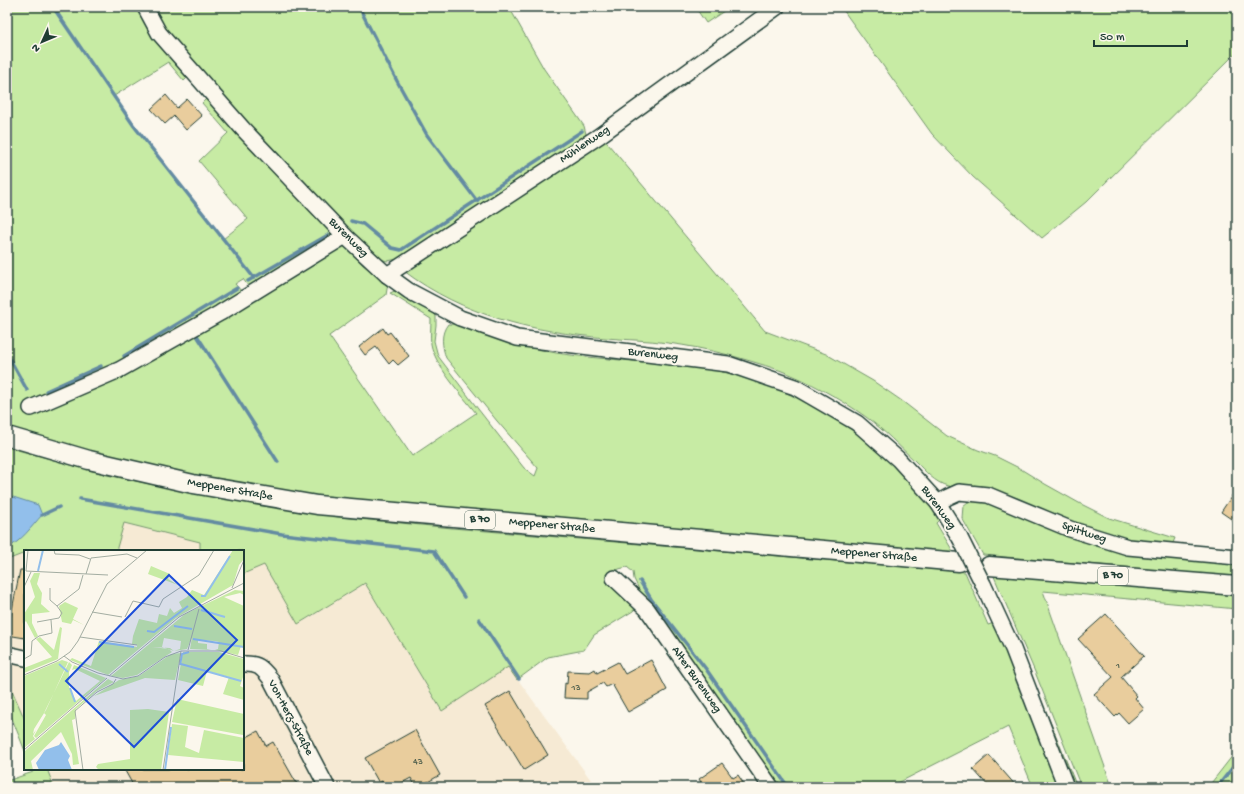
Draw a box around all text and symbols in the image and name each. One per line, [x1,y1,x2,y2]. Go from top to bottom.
north arrow [22,22,62,62]
scale bar [1094,22,1187,48]
text: 50 m [1100,31,1125,45]
text: N [29,41,43,54]
street label: Mühlenweg [557,123,613,167]
street label: Burenweg [325,215,371,261]
street label: Burenweg [626,345,679,365]
street label: Meppener Straße [186,476,275,505]
street label: Burenweg [917,483,959,533]
road number: B 70 [465,511,495,529]
street label: Meppener Straße [508,515,596,537]
street label: Spittweg [1060,519,1108,547]
street label: Meppener Straße [830,544,918,566]
inset map [24,550,244,770]
road number: B 70 [1098,567,1128,585]
street label: Alter Burenweg [668,644,724,716]
house number: 1 [1115,660,1120,672]
street label: Von-Herz-Straße [264,677,316,759]
house number: 13 [570,682,581,694]
house number: 43 [413,756,423,768]

